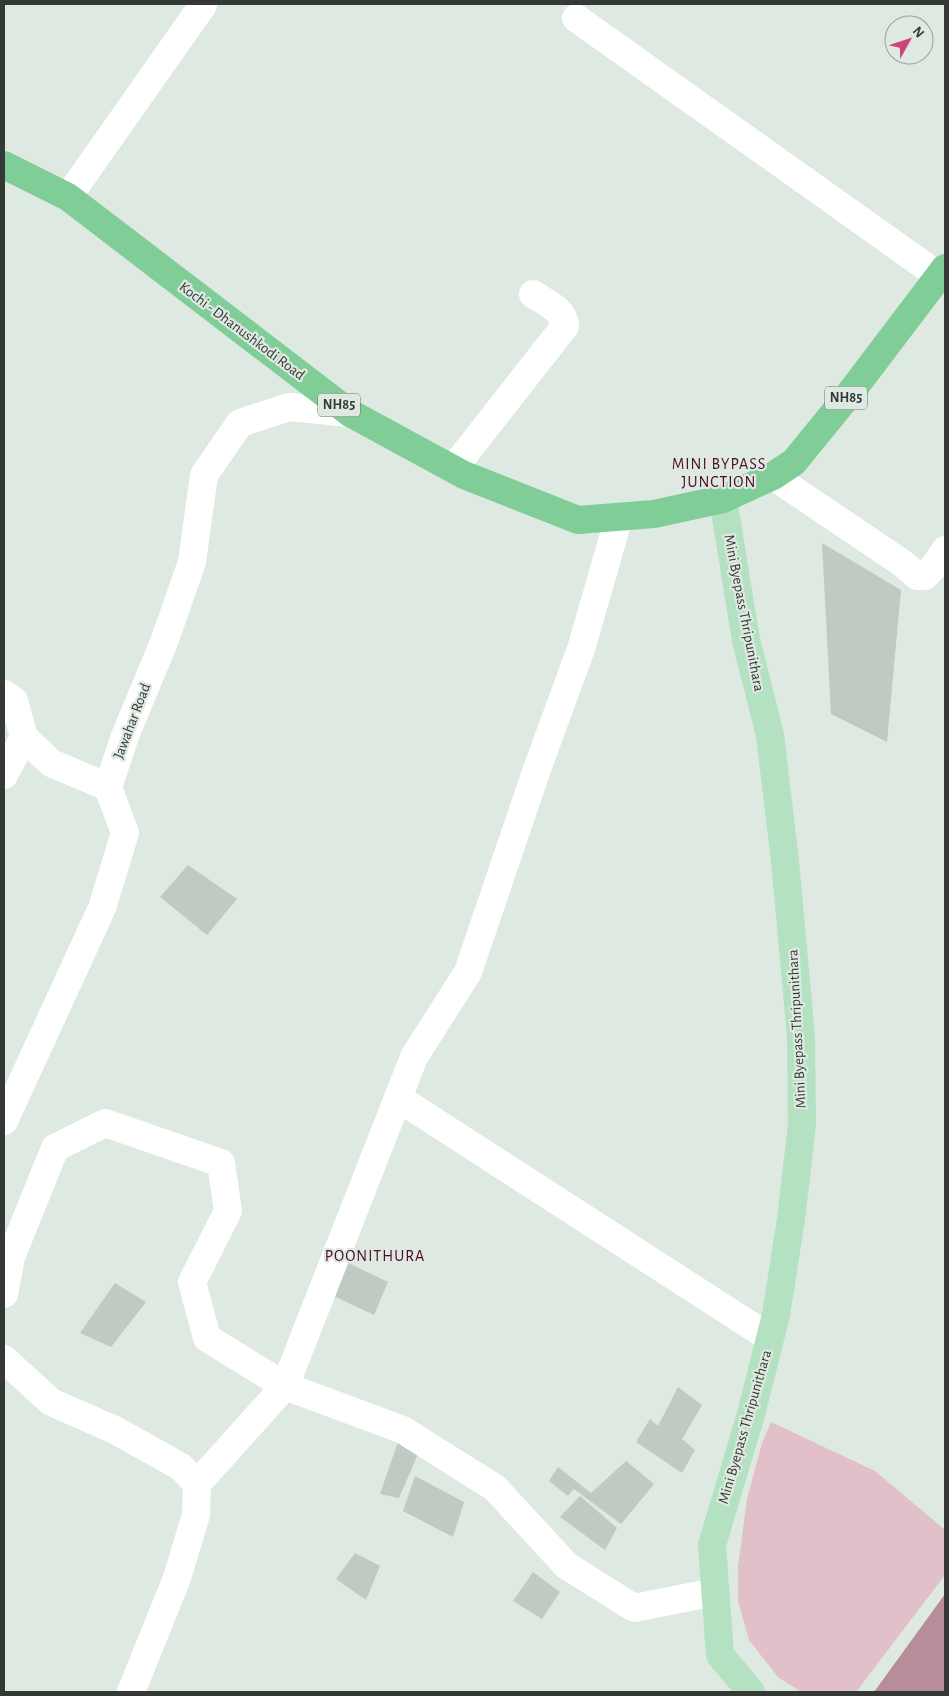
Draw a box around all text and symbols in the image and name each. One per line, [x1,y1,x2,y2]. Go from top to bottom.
north arrow [884,15,934,65]
text: N [910,24,927,41]
street label: Kochi - Dhanushkodi Road [177,279,308,383]
road number: NH85 [825,386,867,409]
road number: NH85 [318,394,360,416]
district label: MINI BYPASS JUNCTION [672,456,766,490]
street label: Mini Byepass Thripunithara [721,533,767,693]
street label: Jawahar Road [111,681,153,761]
street label: Mini Byepass Thripunithara [785,949,809,1109]
district label: POONITHURA [325,1248,425,1264]
street label: Mini Byepass Thripunithara [716,1348,774,1506]

